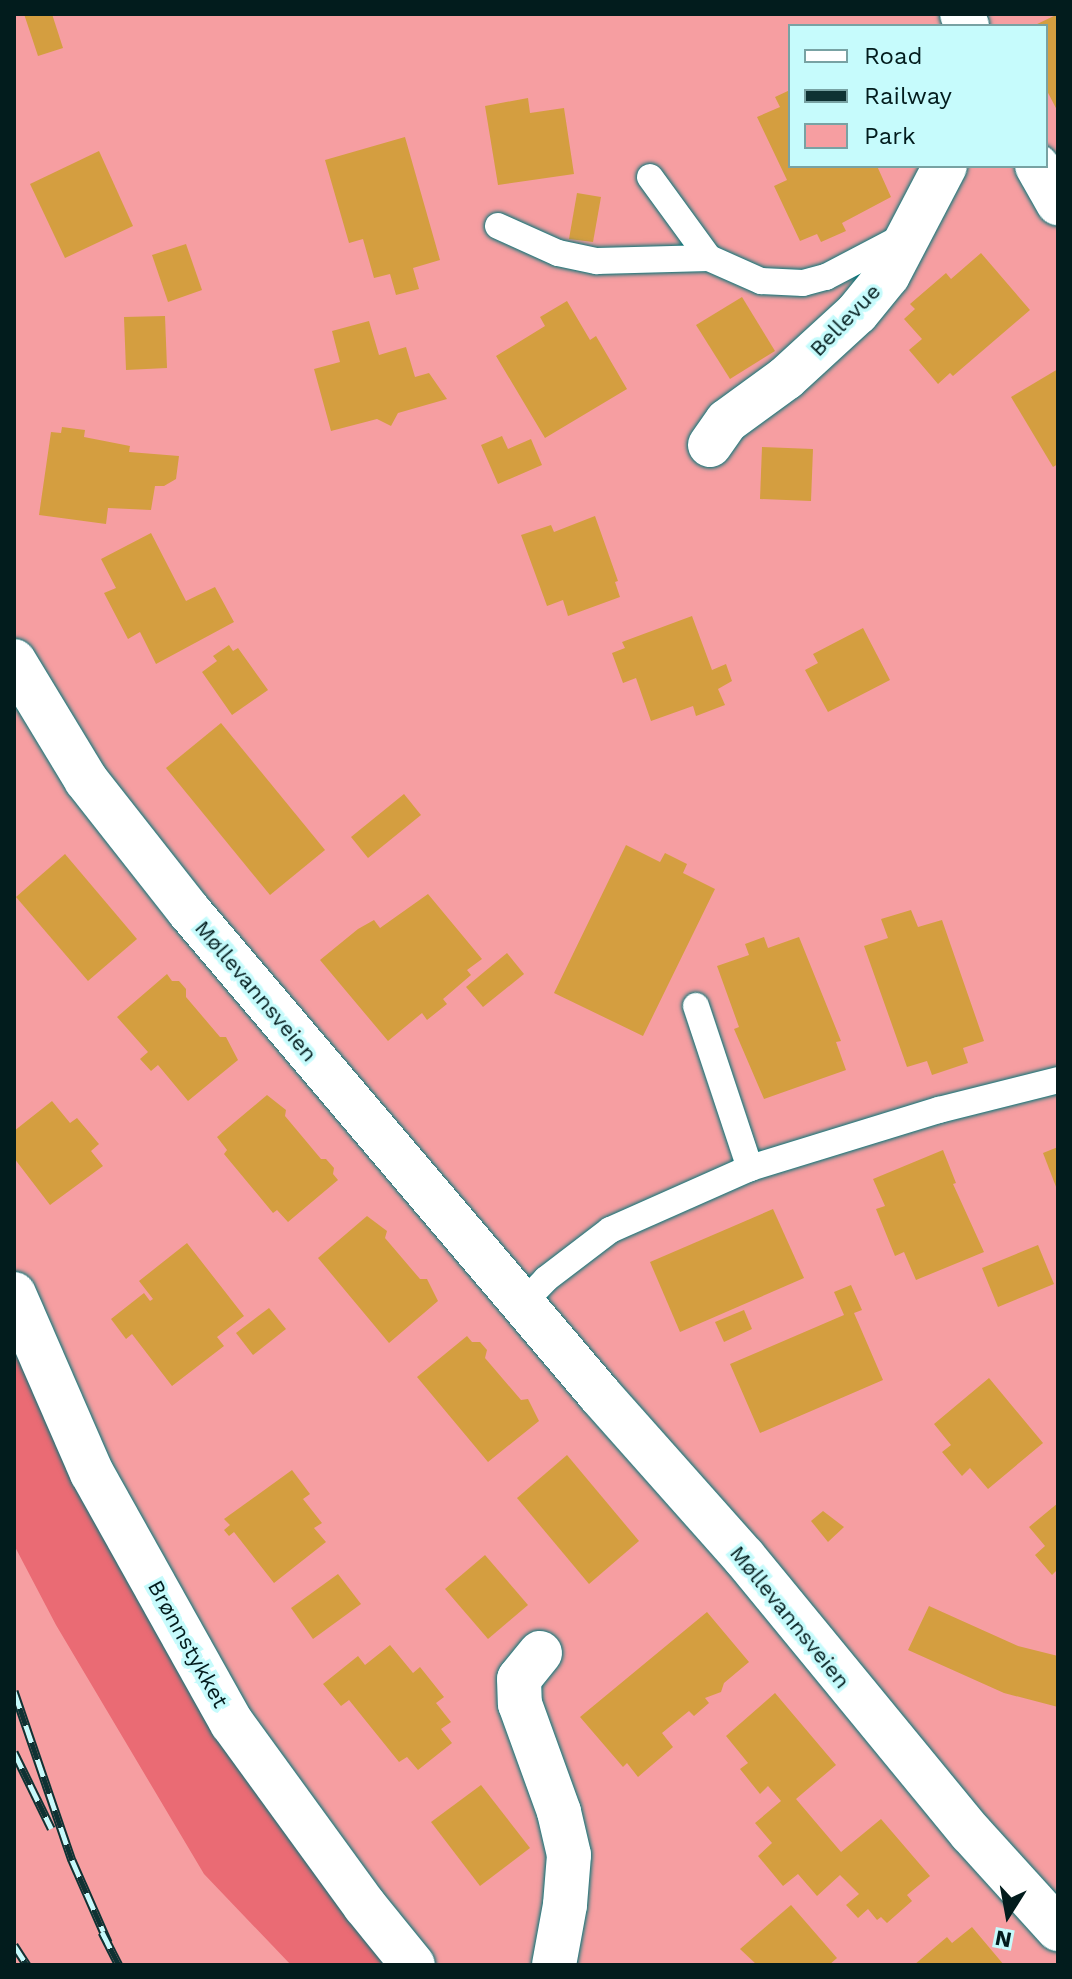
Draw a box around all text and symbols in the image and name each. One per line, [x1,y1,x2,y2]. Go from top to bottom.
legend [788,24,1048,168]
text: Road [864,42,923,70]
text: Railway [864,82,952,110]
text: Park [864,122,916,150]
street label: Bellevue [804,278,886,362]
street label: Møllevannsveien [189,915,323,1067]
street label: Møllevannsveien [724,1540,856,1694]
street label: Brønnstykket [142,1576,234,1712]
north arrow [968,1875,1048,1955]
text: N [993,1925,1014,1953]

